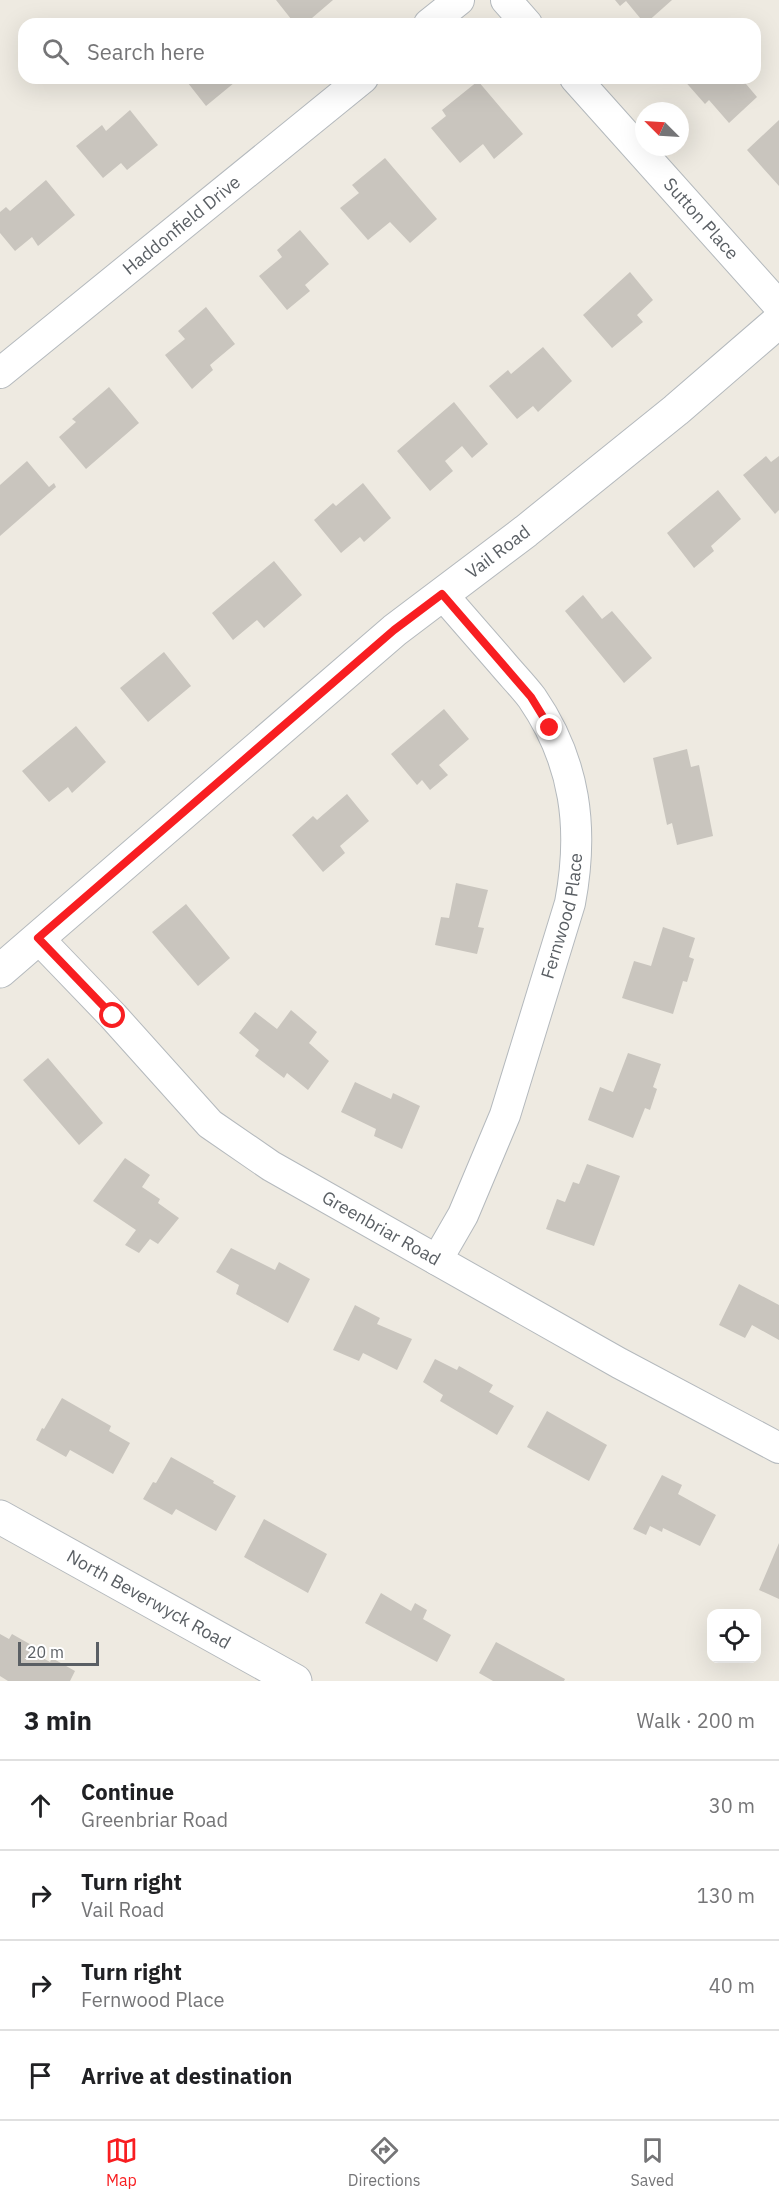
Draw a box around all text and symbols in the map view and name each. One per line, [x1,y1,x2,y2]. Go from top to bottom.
search box [18,18,761,84]
icon: search [39,35,72,68]
text: Search here [87,37,205,66]
north arrow [635,102,689,156]
street label: Haddonfield Drive [118,170,245,280]
street label: Sutton Place [659,173,744,264]
street label: Vail Road [461,520,535,584]
route end [536,714,562,740]
street label: Fernwood Place [535,852,587,982]
route start [99,1002,125,1028]
street label: Greenbriar Road [318,1185,445,1271]
street label: North Beverwyck Road [63,1544,235,1654]
map controls [707,1609,761,1663]
button: locate [707,1609,761,1663]
scale bar [18,1639,99,1666]
text: 20 m [27,1642,64,1662]
text: 3 min [24,1703,92,1737]
text: Walk · 200 m [637,1707,755,1734]
text: Continue [81,1777,174,1806]
icon: ahead [24,1789,57,1822]
text: 30 m [709,1792,755,1819]
text: Greenbriar Road [81,1806,228,1833]
text: Turn right [81,1867,182,1896]
icon: right [24,1879,57,1912]
text: 130 m [697,1882,755,1909]
text: Vail Road [81,1896,164,1923]
text: Turn right [81,1957,182,1986]
icon: right [24,1969,57,2002]
text: 40 m [709,1972,755,1999]
text: Fernwood Place [81,1986,224,2013]
icon: arrive [24,2059,57,2092]
text: Arrive at destination [81,2061,292,2090]
tab: Map [105,2134,138,2190]
tab: Directions [348,2134,421,2190]
tab: Saved [631,2134,674,2190]

